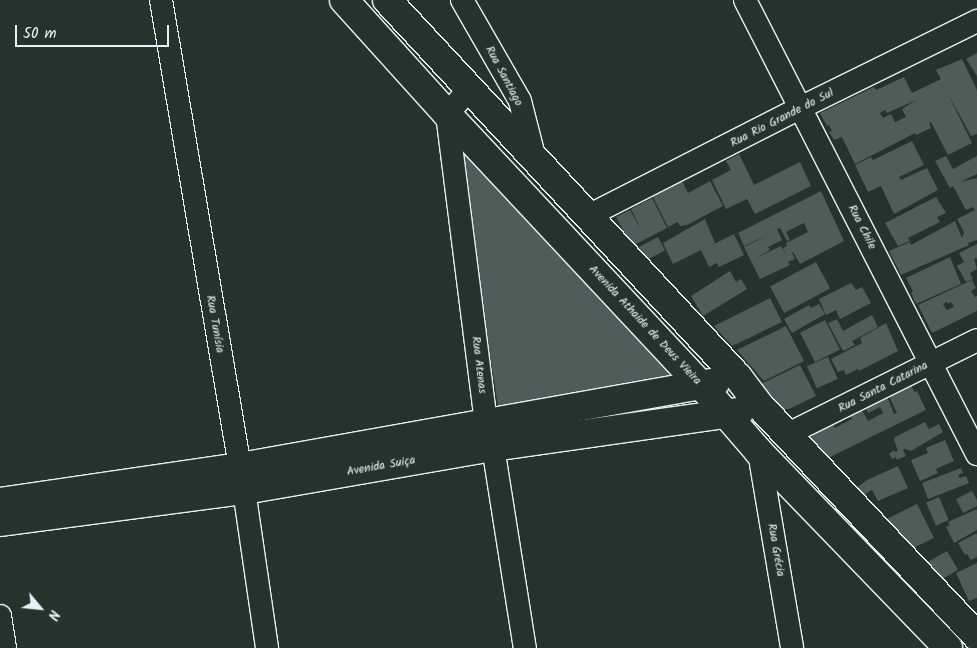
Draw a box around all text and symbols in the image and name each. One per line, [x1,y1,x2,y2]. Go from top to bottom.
scale bar [18,15,171,47]
text: 50 m [23,22,57,46]
street label: Rua Santiago [482,44,526,108]
street label: Rua Rio Grande do Sul [728,86,836,150]
street label: Rua Chile [845,202,879,252]
street label: Avenida Athaide de Deus Vieira [586,262,704,388]
street label: Rua Tunísia [203,294,227,354]
street label: Rua Atenas [468,335,490,395]
street label: Rua Santa Catarina [836,358,930,416]
street label: Avenida Suiça [346,453,416,479]
street label: Rua Grécia [764,522,788,578]
north arrow [15,583,65,633]
text: N [41,606,65,624]

